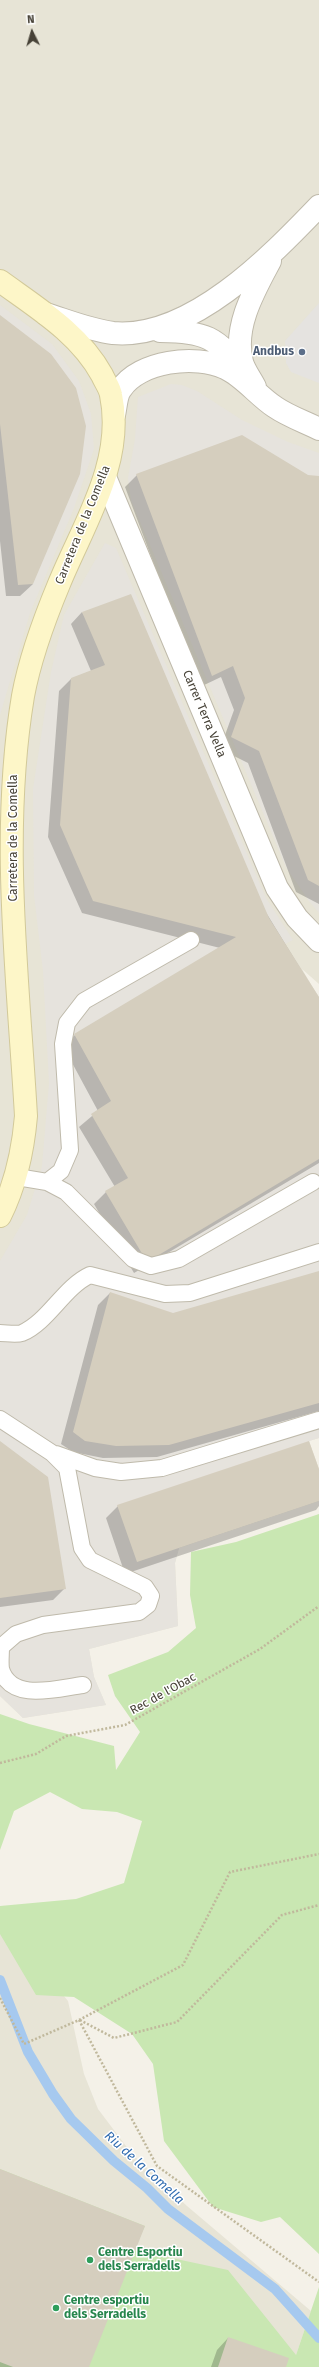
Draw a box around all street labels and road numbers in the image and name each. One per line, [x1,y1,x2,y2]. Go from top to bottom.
street label: Carretera de la Comella [53,463,113,587]
street label: Carrer Terra Vella [179,668,229,760]
street label: Carretera de la Comella [7,774,21,902]
street label: Rec de l'Obac [128,1670,198,1718]

